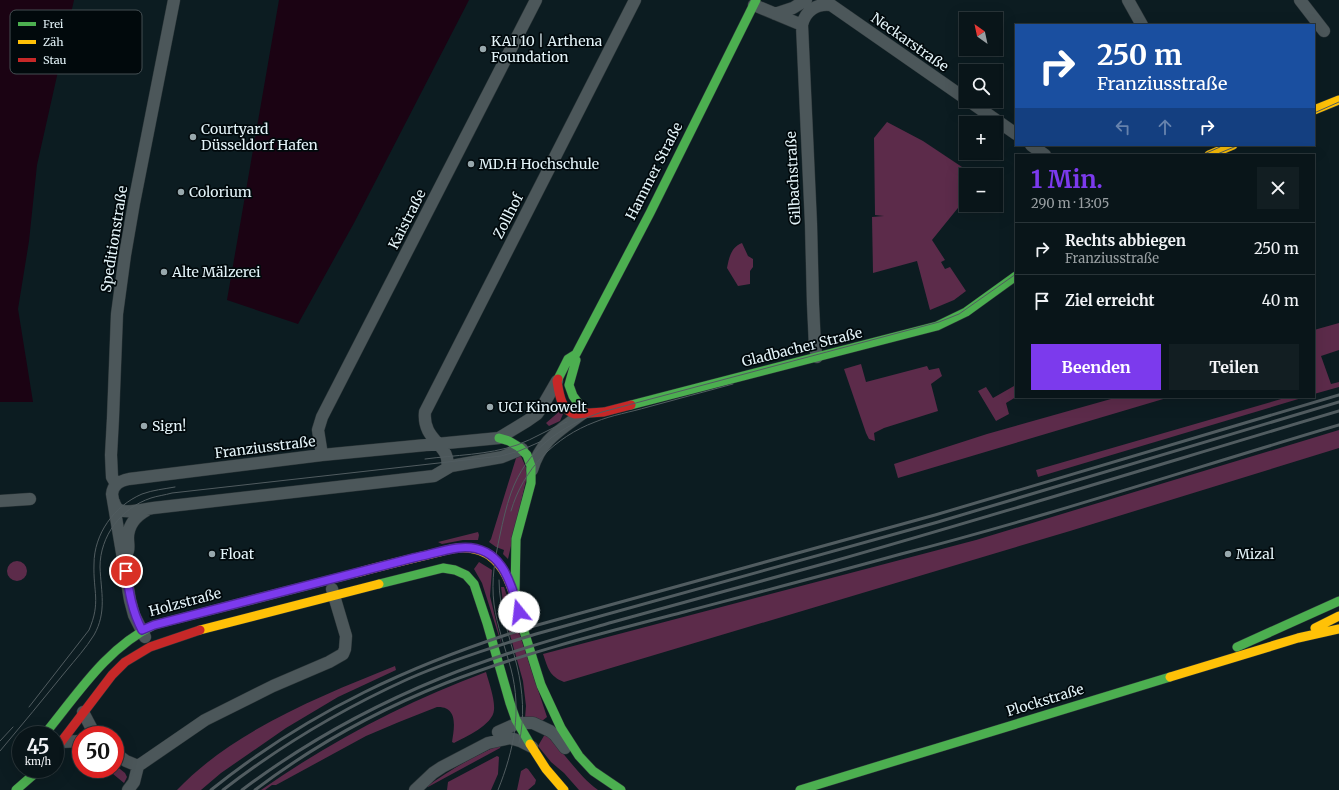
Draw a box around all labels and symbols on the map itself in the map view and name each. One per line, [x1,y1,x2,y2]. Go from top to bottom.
street label: Neckarstraße [868,9,952,75]
legend [10,10,142,74]
north arrow [959,12,1003,56]
text: Frei [43,17,64,31]
place label: KAI 10 | Arthena Foundation [491,32,603,66]
text: Zäh [43,35,64,49]
marker: KAI 10 | Arthena Foundation [478,44,488,54]
text: Stau [43,53,67,67]
street label: Hammer Straße [622,119,686,223]
place label: Courtyard Düsseldorf Hafen [201,120,318,154]
street label: Gilbachstraße [782,131,804,225]
marker: Courtyard Düsseldorf Hafen [188,132,198,142]
place label: MD.H Hochschule [479,155,599,173]
marker: MD.H Hochschule [466,159,476,169]
place label: Colorium [189,183,252,201]
street label: Speditionstraße [97,184,131,294]
street label: Kaistraße [384,186,430,252]
marker: Colorium [176,187,186,197]
street label: Zollhof [489,190,527,242]
place label: Alte Mälzerei [171,263,261,281]
marker: Alte Mälzerei [159,267,169,277]
street label: Gladbacher Straße [740,323,864,371]
place label: UCI Kinowelt [498,398,587,416]
marker: UCI Kinowelt [485,402,495,412]
place label: Sign! [152,417,186,435]
marker: Sign! [139,421,149,431]
street label: Franziusstraße [214,432,316,462]
place label: Float [220,545,255,563]
place label: Mizal [1236,545,1275,563]
marker: Float [207,549,217,559]
marker: Mizal [1223,549,1233,559]
pin [109,554,143,588]
street label: Holzstraße [147,584,223,620]
position arrow [498,591,540,633]
street label: Plockstraße [1004,680,1086,720]
speed limit sign: 50 [72,726,124,778]

